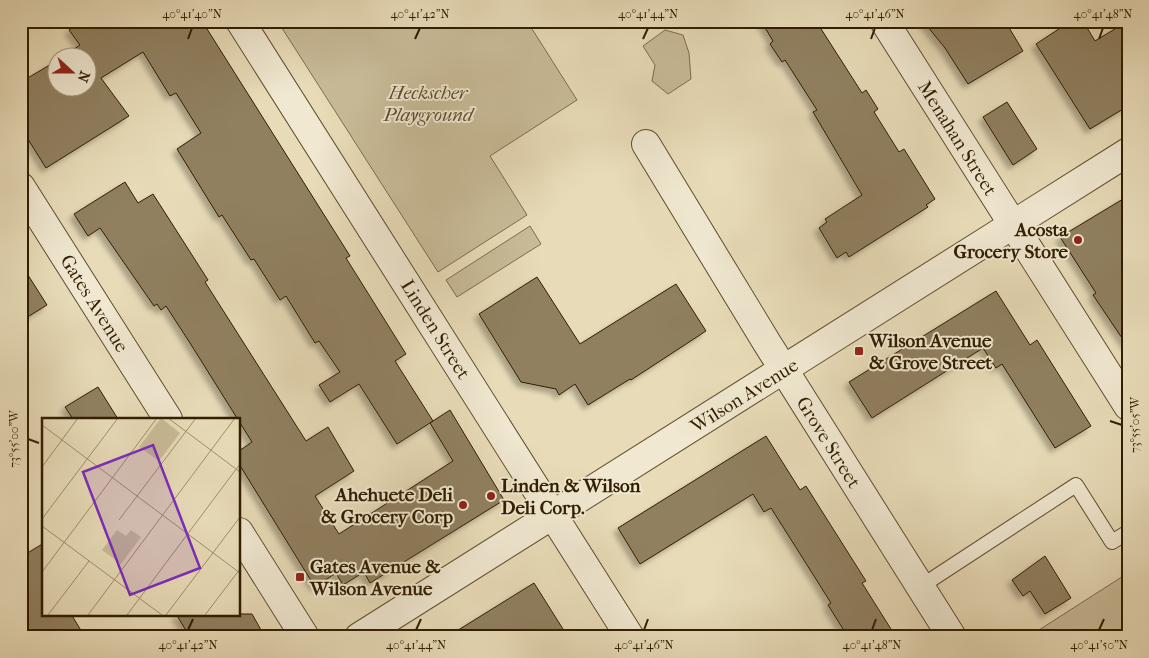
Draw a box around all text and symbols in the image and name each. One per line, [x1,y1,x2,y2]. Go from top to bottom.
text: 40°41'40"N [162,7,222,21]
text: 40°41'42"N [390,7,450,21]
text: 40°41'44"N [618,7,678,21]
text: 40°41'46"N [845,7,905,21]
text: 40°41'48"N [1074,7,1132,21]
north arrow [48,48,98,98]
text: N [74,68,94,85]
street label: Menahan Street [913,77,1001,200]
park label: Heckscher Playground [382,82,475,126]
place label: Acosta Grocery Store [953,219,1069,263]
marker: Acosta Grocery Store [1072,234,1084,246]
street label: Gates Avenue [55,251,133,356]
street label: Linden Street [396,276,475,383]
place label: Wilson Avenue & Grove Street [868,330,992,374]
marker: Wilson Avenue & Grove Street [853,345,865,357]
street label: Wilson Avenue [686,354,802,438]
street label: Grove Street [791,393,865,492]
text: 73°55'05"W [1128,396,1142,453]
text: 73°55'00"W [7,409,21,468]
inset map [42,418,240,616]
place label: Linden & Wilson Deli Corp. [501,475,641,519]
place label: Ahehuete Deli & Grocery Corp [321,484,453,528]
marker: Linden & Wilson Deli Corp. [485,490,497,502]
marker: Ahehuete Deli & Grocery Corp [457,499,469,511]
place label: Gates Avenue & Wilson Avenue [309,556,441,600]
marker: Gates Avenue & Wilson Avenue [294,571,306,583]
text: 40°41'42"N [158,638,218,652]
text: 40°41'44"N [386,638,446,652]
text: 40°41'46"N [614,638,674,652]
text: 40°41'48"N [843,638,901,652]
text: 40°41'50"N [1070,638,1128,652]

